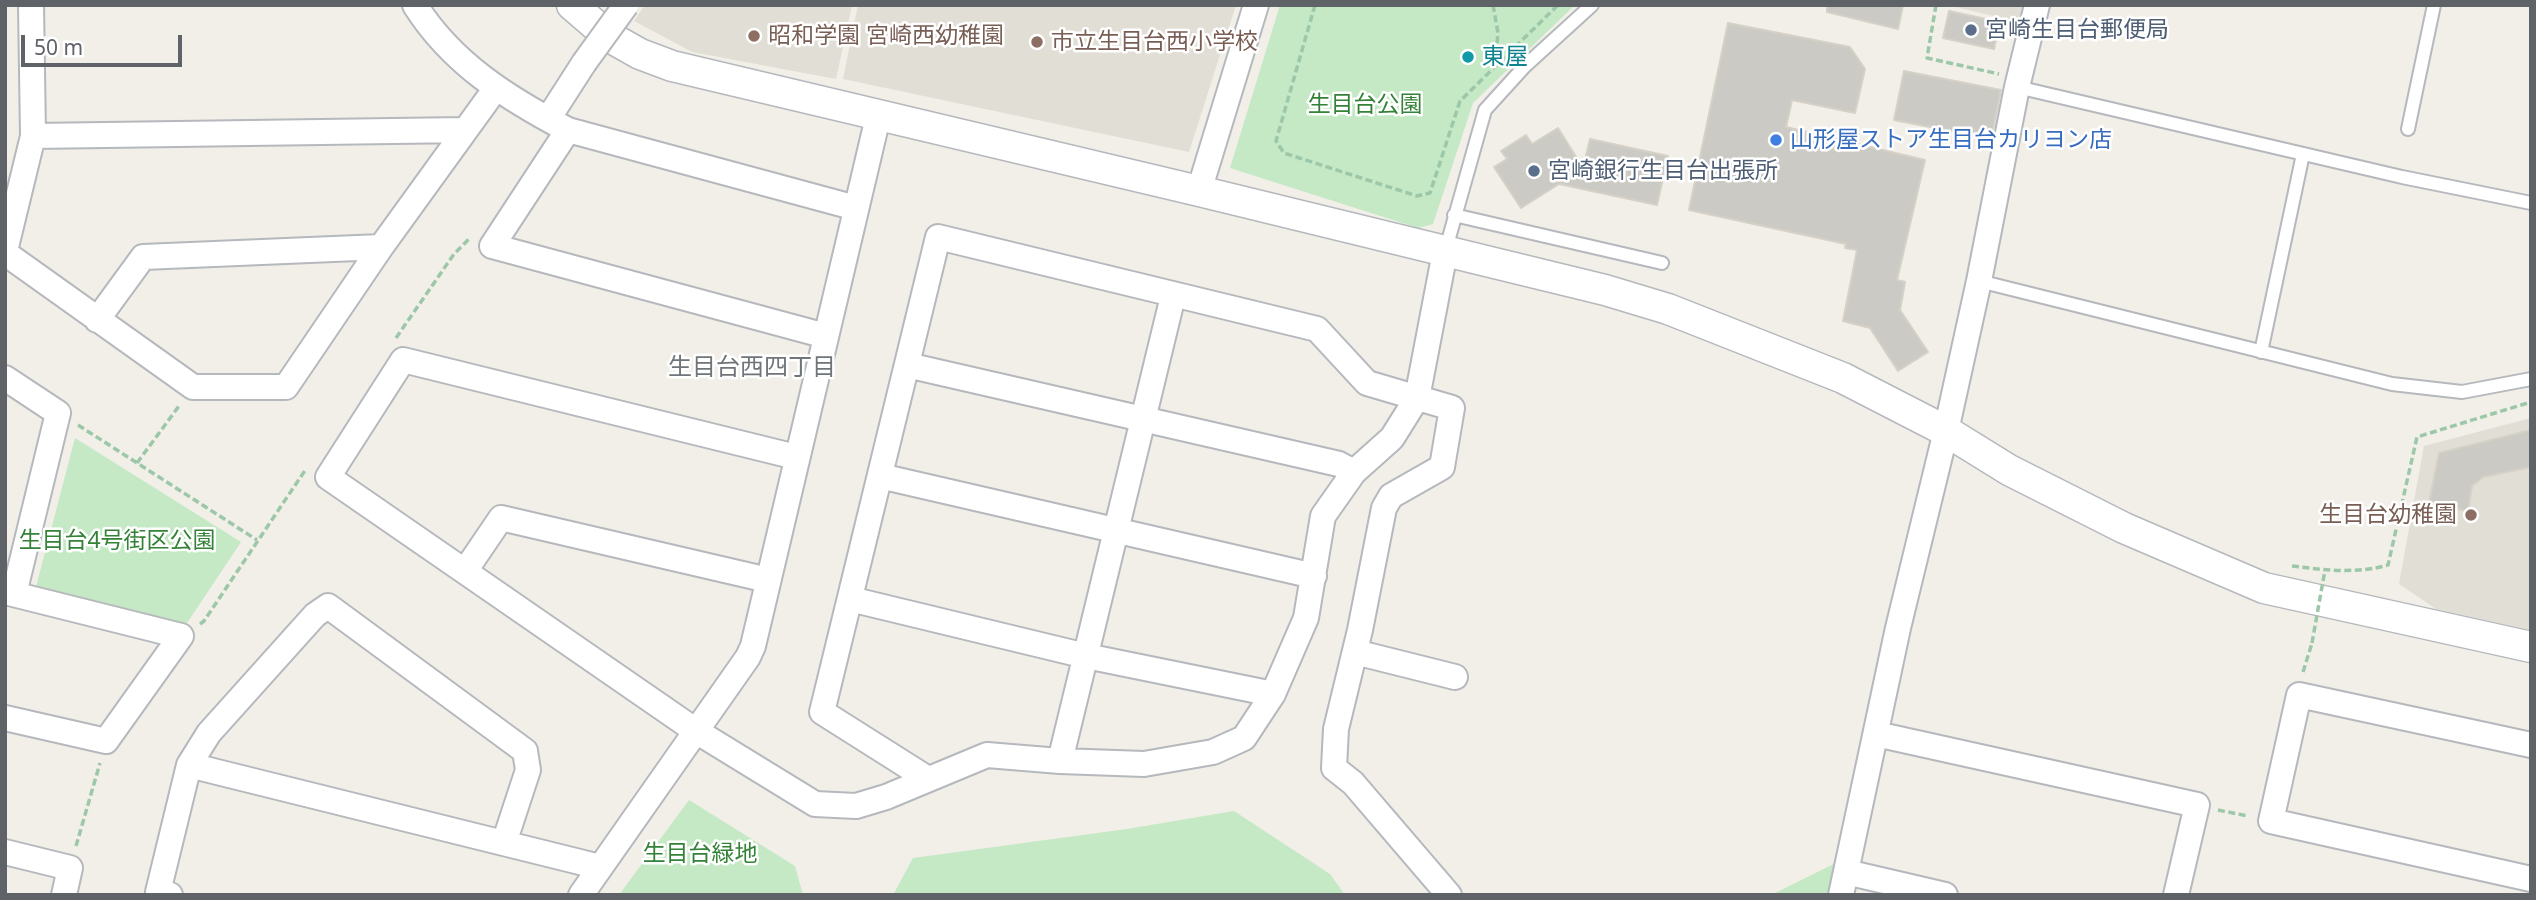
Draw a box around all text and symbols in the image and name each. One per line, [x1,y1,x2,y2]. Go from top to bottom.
place label: 宮崎生目台郵便局 [1985,16,2169,44]
scale bar [24,21,186,65]
place label: 昭和学園 宮崎西幼稚園 [768,22,1004,50]
marker: 宮崎生目台郵便局 [1963,22,1979,38]
marker: 昭和学園 宮崎西幼稚園 [746,28,762,44]
place label: 市立生目台西小学校 [1051,28,1258,56]
text: 50 m [34,33,83,61]
marker: 市立生目台西小学校 [1029,34,1045,50]
place label: 東屋 [1482,43,1528,71]
marker: 東屋 [1460,49,1476,65]
park label: 生目台公園 [1308,91,1422,119]
place label: 山形屋ストア生目台カリヨン店 [1790,126,2112,154]
marker: 山形屋ストア生目台カリヨン店 [1768,132,1784,148]
place label: 宮崎銀行生目台出張所 [1548,157,1778,185]
marker: 宮崎銀行生目台出張所 [1526,163,1542,179]
district label: 生目台西四丁目 [668,354,836,382]
place label: 生目台幼稚園 [2319,501,2457,529]
marker: 生目台幼稚園 [2463,507,2479,523]
park label: 生目台4号街区公園 [18,527,216,555]
park label: 生目台緑地 [643,840,757,868]

